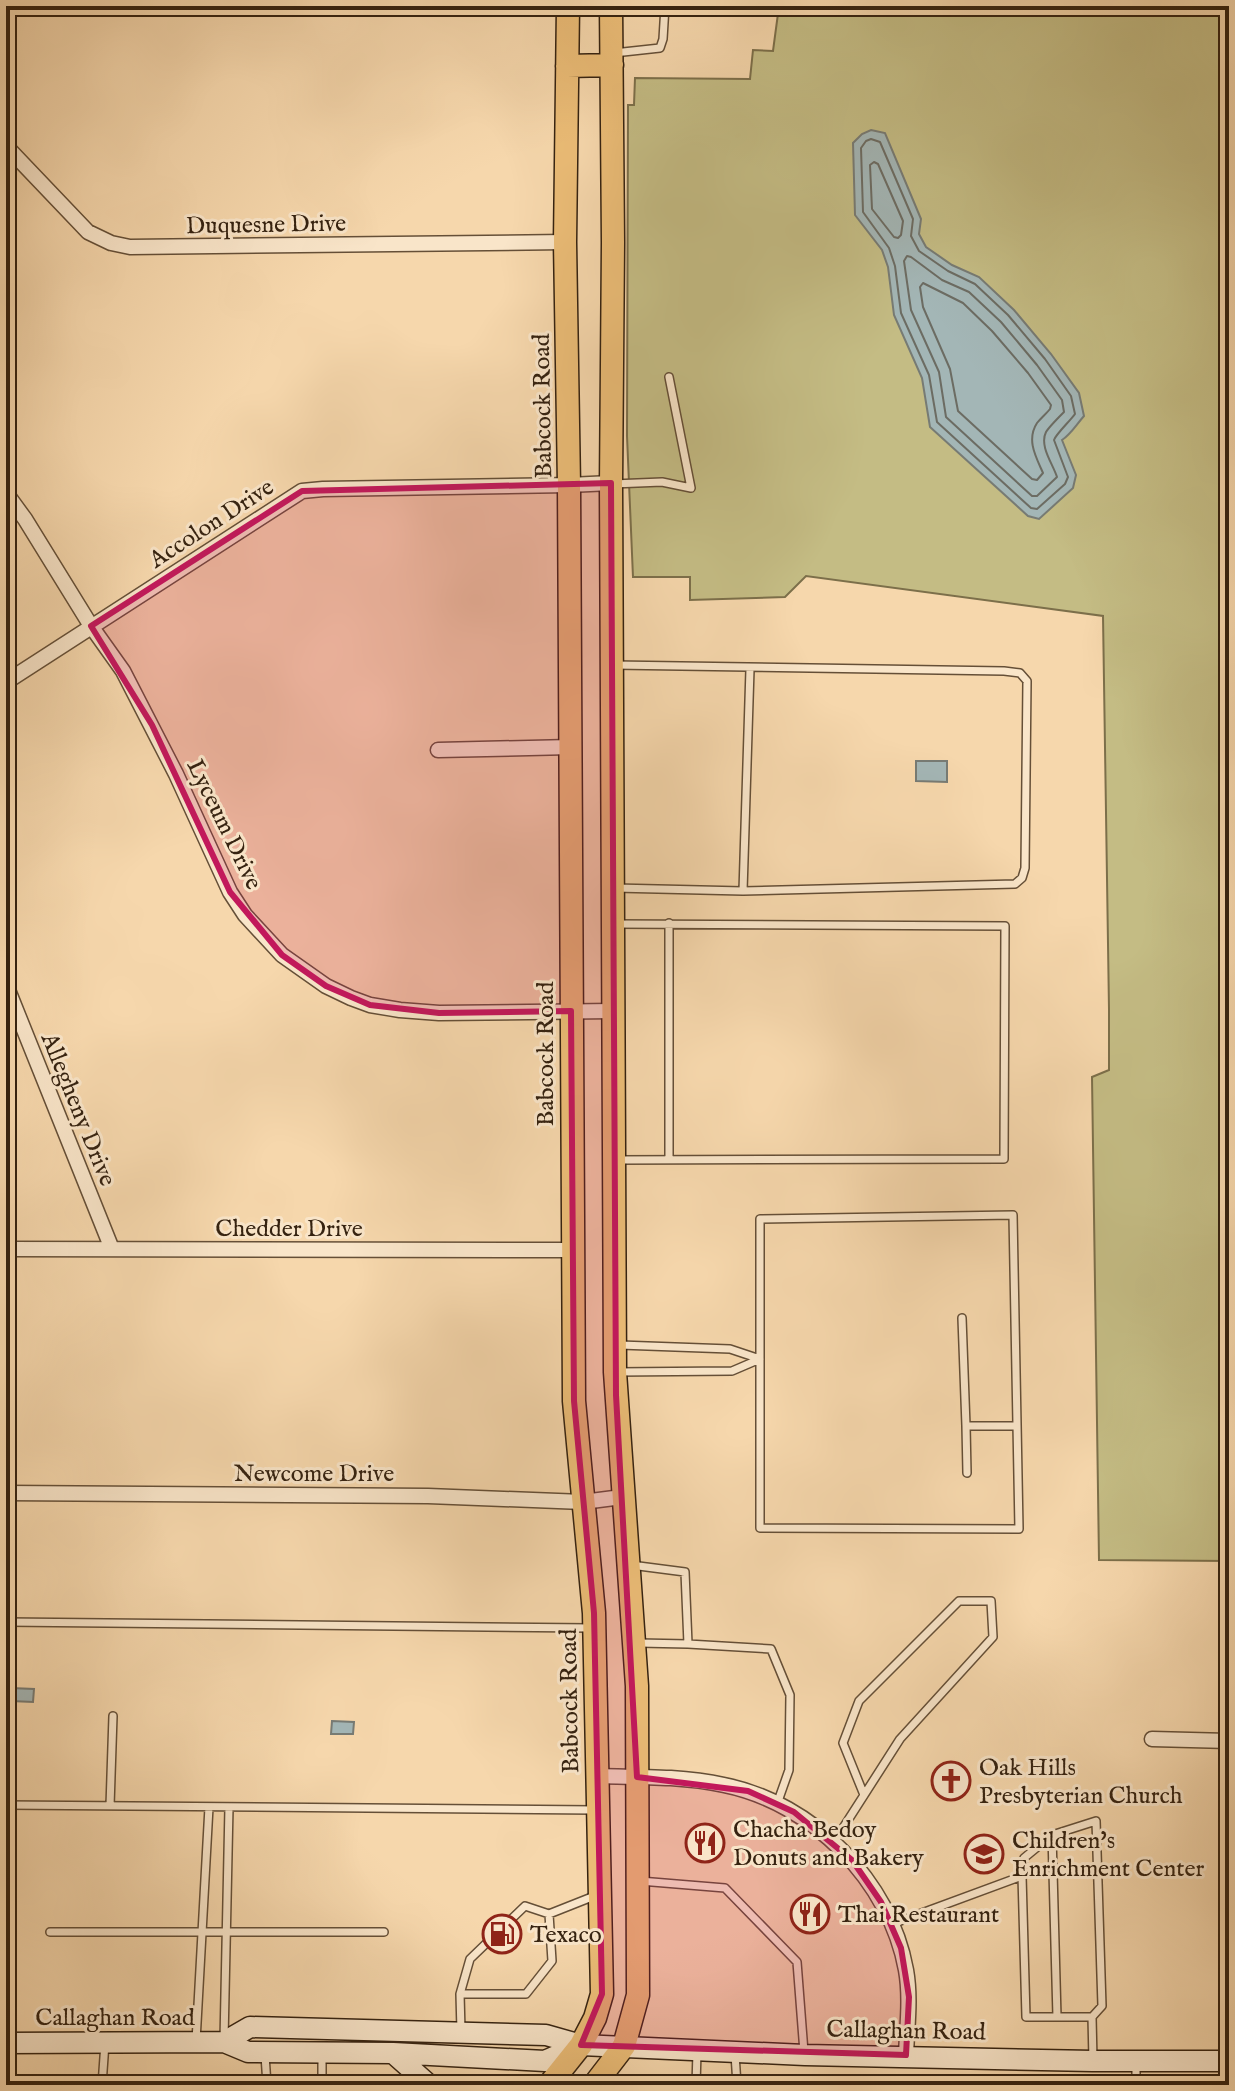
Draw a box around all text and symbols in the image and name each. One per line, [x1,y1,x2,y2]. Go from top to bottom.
street label: Duquesne Drive [186,209,346,242]
street label: Babcock Road [527,333,560,479]
street label: Accolon Drive [143,472,280,577]
street label: Lyceum Drive [179,754,269,895]
street label: Babcock Road [531,981,562,1126]
street label: Allegheny Drive [32,1027,122,1191]
street label: Chedder Drive [215,1214,363,1245]
street label: Newcome Drive [234,1459,394,1490]
street label: Babcock Road [554,1628,587,1774]
place label: Oak Hills Presbyterian Church [979,1753,1183,1812]
church icon: Oak Hills Presbyterian Church [930,1760,972,1802]
place label: Chacha Bedoy Donuts and Bakery [733,1815,924,1874]
restaurant icon: Chacha Bedoy Donuts and Bakery [684,1822,726,1864]
place label: Children's Enrichment Center [1012,1826,1204,1885]
school or university icon: Children's Enrichment Center [963,1833,1005,1875]
restaurant icon: Thai Restaurant [789,1893,831,1935]
place label: Thai Restaurant [838,1900,999,1931]
fuel station icon: Texaco [481,1913,523,1955]
place label: Texaco [530,1920,602,1951]
street label: Callaghan Road [35,2003,195,2034]
street label: Callaghan Road [826,2015,986,2048]

